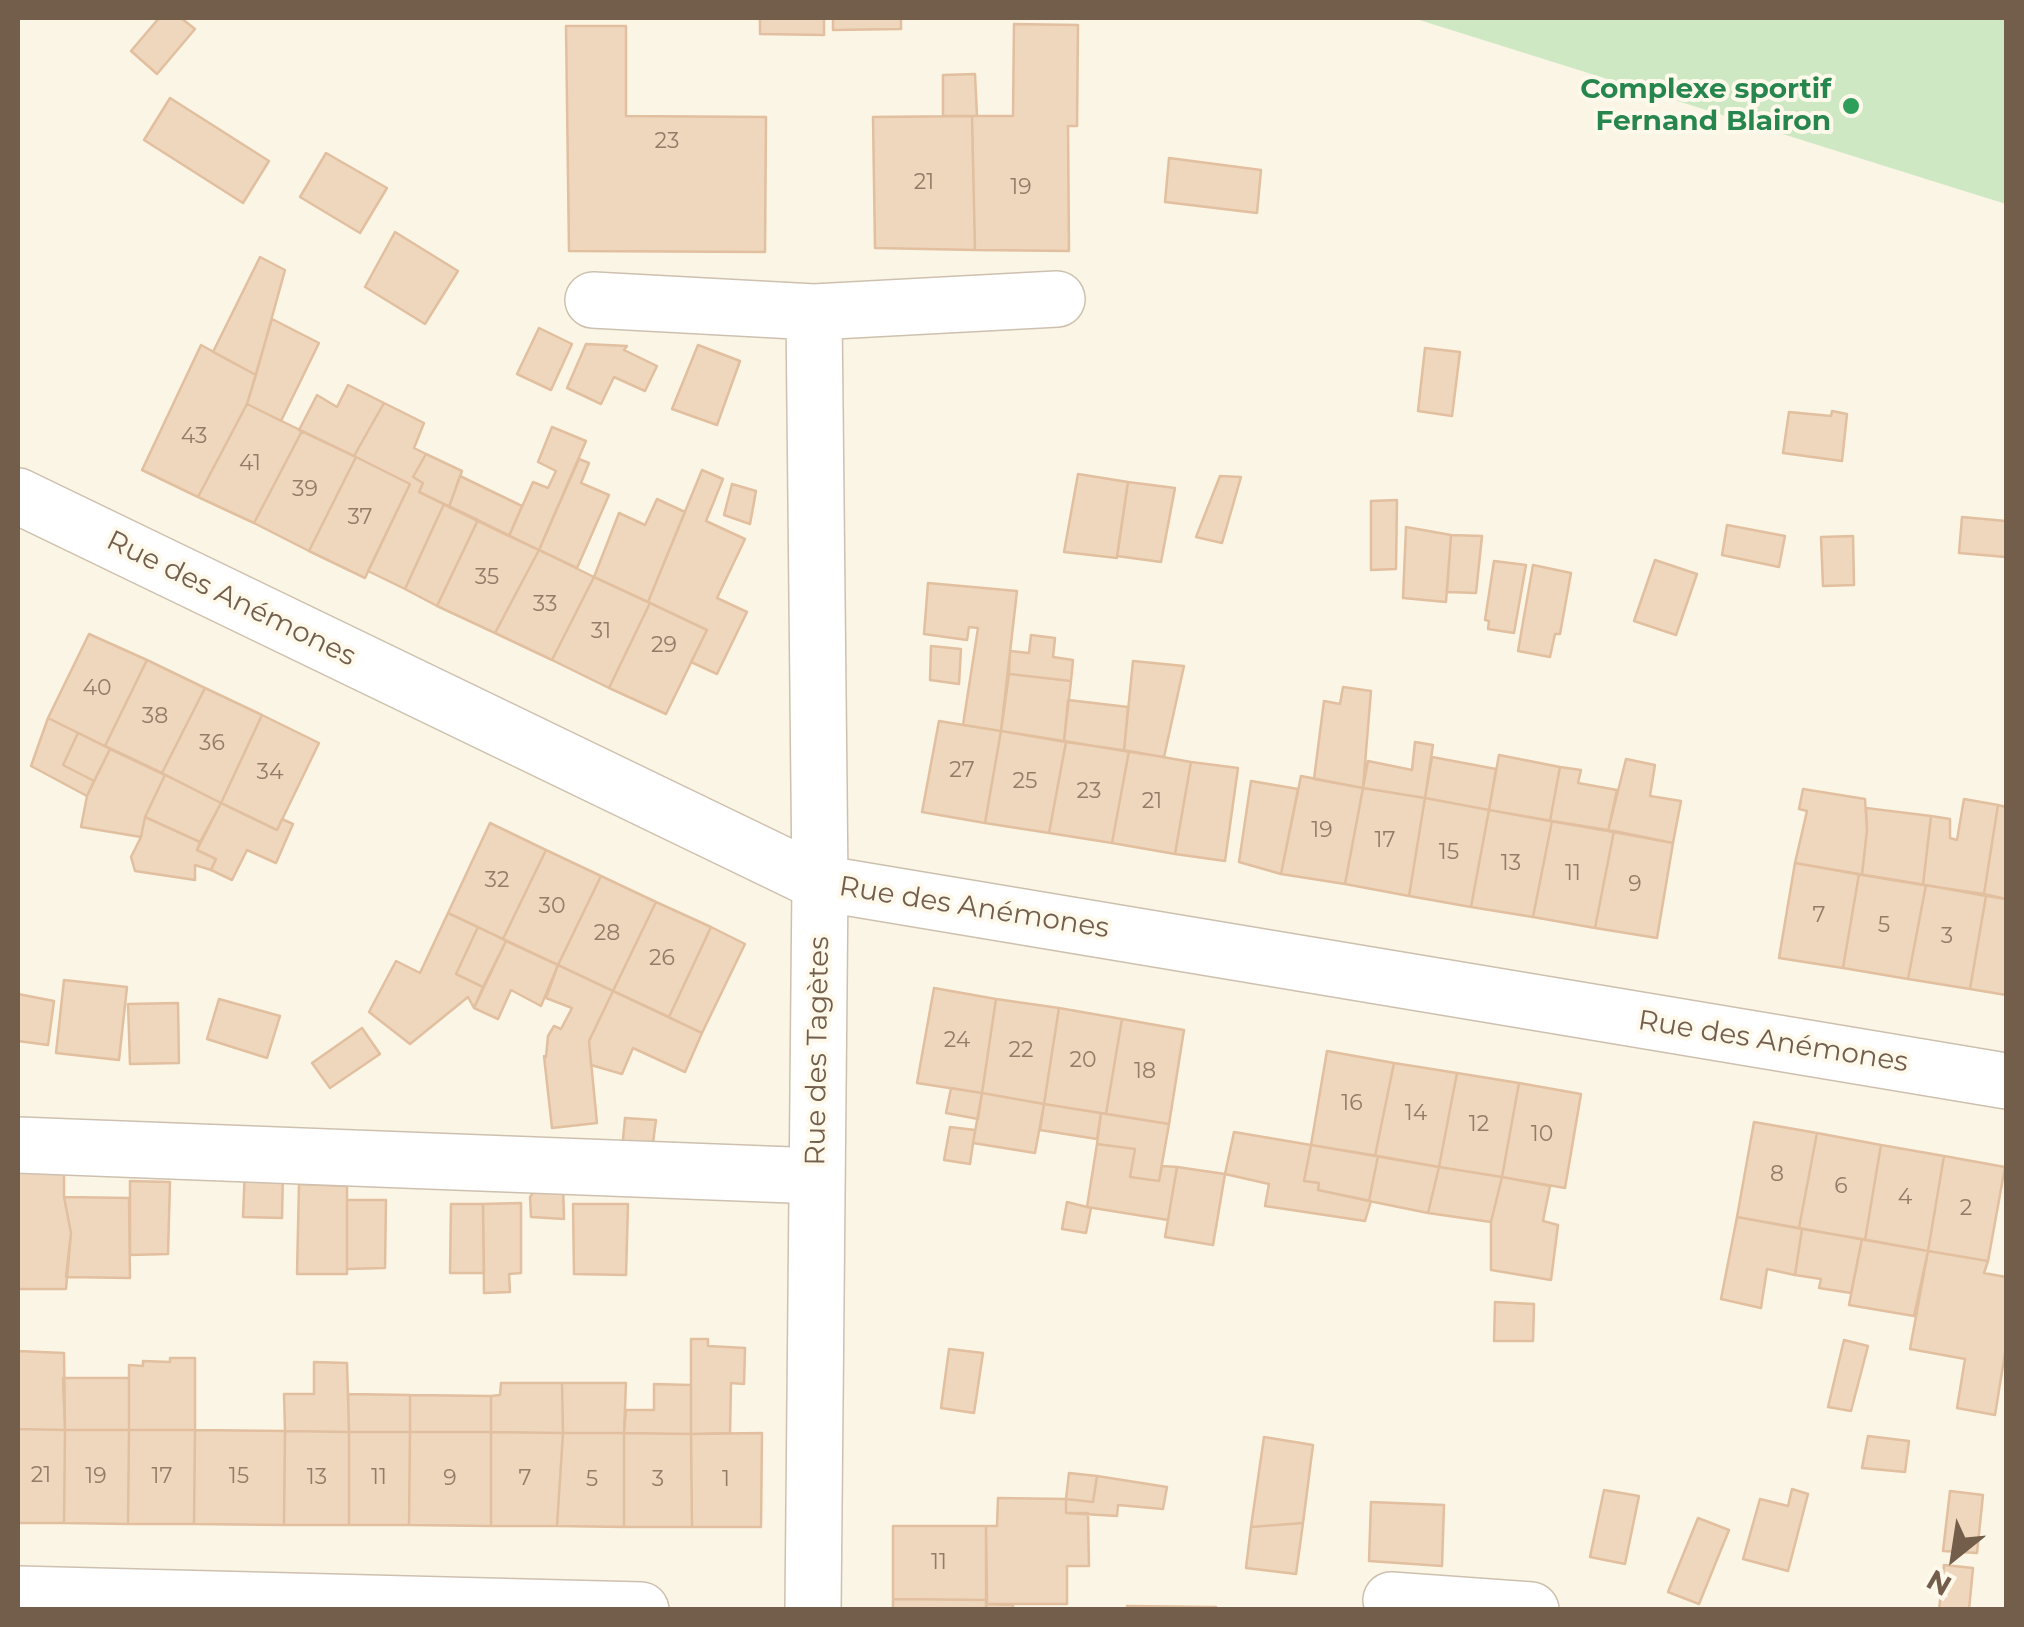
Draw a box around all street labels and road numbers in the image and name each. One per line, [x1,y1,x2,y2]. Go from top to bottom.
street label: Rue des Anémones [101,524,361,674]
street label: Rue des Anémones [837,870,1111,946]
street label: Rue des Tagètes [799,936,837,1166]
street label: Rue des Anémones [1636,1004,1910,1080]

